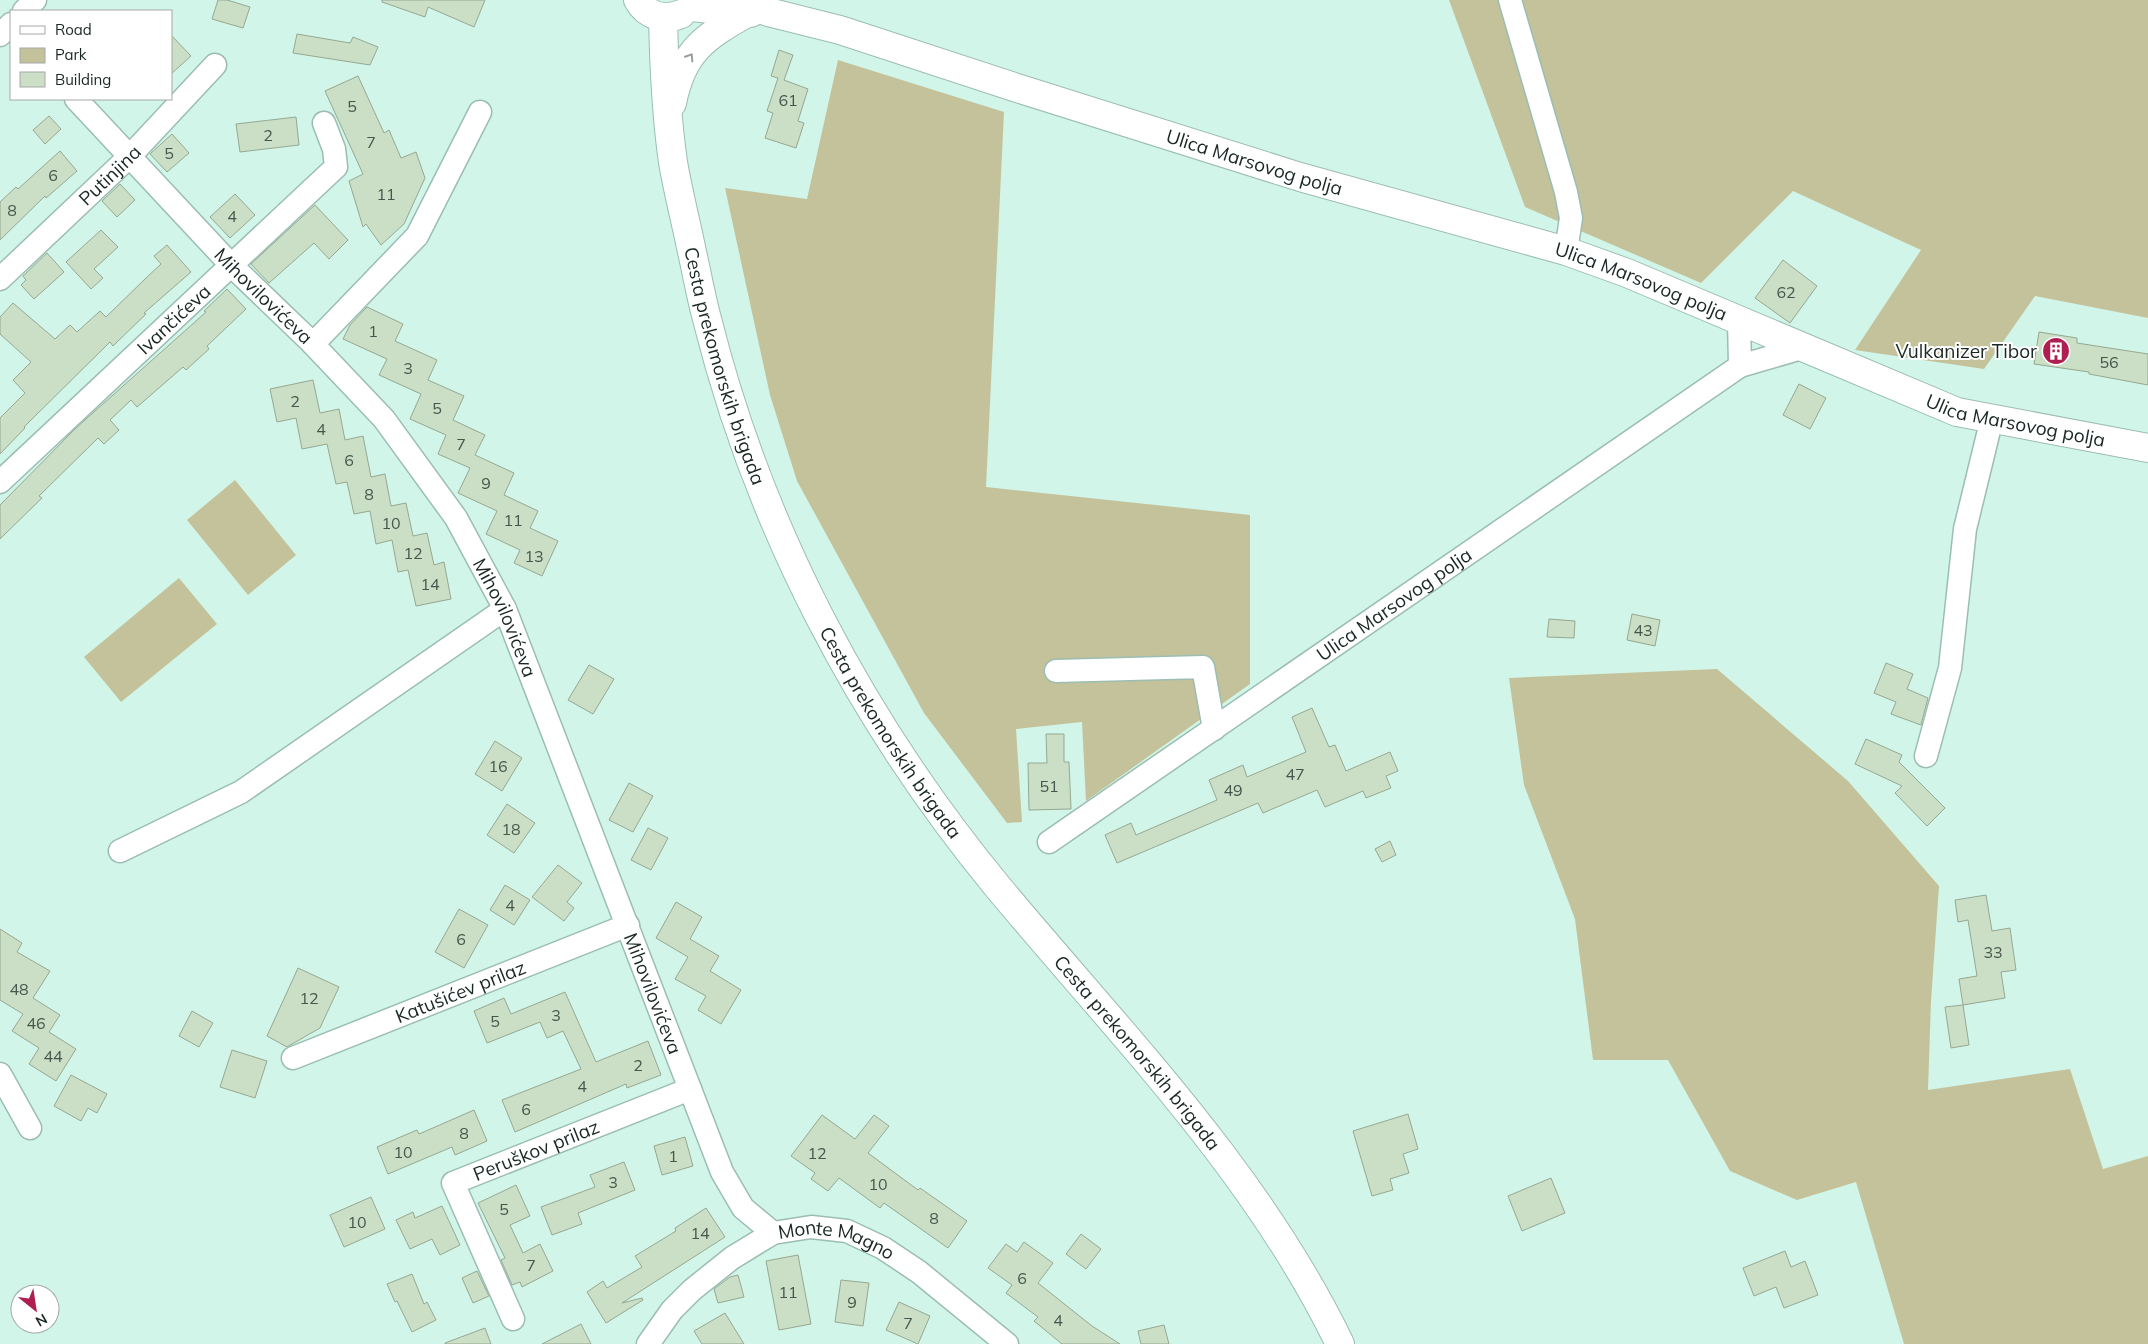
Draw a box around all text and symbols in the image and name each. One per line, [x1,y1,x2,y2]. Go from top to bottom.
legend [10,10,172,100]
text: Road [55,20,92,39]
text: Park [55,45,87,64]
one-way arrow [684,53,693,62]
text: Building [55,70,111,89]
house number: 61 [778,90,798,110]
house number: 5 [347,96,357,116]
street label: Ulica Marsovog polja [1163,124,1345,200]
house number: 2 [263,125,273,145]
house number: 7 [366,132,376,152]
street label: Putinjina [73,140,146,210]
house number: 5 [164,143,174,163]
house number: 6 [48,165,58,185]
house number: 11 [376,184,396,204]
house number: 8 [7,200,17,220]
house number: 4 [227,206,237,226]
street label: Ulica Marsovog polja [1552,237,1731,326]
street label: Mihovilovićeva [209,243,318,349]
street label: Cesta prekomorskih brigada [679,245,771,488]
street label: Ivančićeva [132,279,215,359]
house number: 62 [1776,282,1796,302]
house number: 1 [368,321,378,341]
building icon: Vulkanizer Tibor [2041,336,2071,366]
place label: Vulkanizer Tibor [1895,339,2037,363]
house number: 56 [2099,352,2119,372]
house number: 3 [403,358,413,378]
street label: Ulica Marsovog polja [1922,388,2107,452]
house number: 2 [290,391,300,411]
house number: 5 [432,398,442,418]
house number: 4 [316,419,326,439]
house number: 7 [456,434,466,454]
house number: 6 [344,450,354,470]
house number: 9 [481,473,491,493]
house number: 8 [364,484,374,504]
house number: 11 [503,510,523,530]
house number: 10 [381,513,401,533]
street label: Ulica Marsovog polja [1312,542,1476,666]
house number: 12 [403,543,423,563]
house number: 13 [524,546,544,566]
street label: Mihovilovićeva [468,554,542,680]
house number: 14 [420,574,440,594]
house number: 43 [1633,620,1653,640]
street label: Cesta prekomorskih brigada [815,622,967,843]
house number: 16 [488,756,508,776]
house number: 47 [1285,764,1305,784]
house number: 51 [1039,776,1059,796]
house number: 49 [1223,780,1243,800]
house number: 18 [501,819,521,839]
house number: 4 [505,895,515,915]
house number: 6 [456,929,466,949]
street label: Mihovilovićeva [619,929,687,1057]
house number: 33 [1983,942,2003,962]
street label: Cesta prekomorskih brigada [1049,950,1226,1155]
street label: Katušićev prilaz [392,955,529,1028]
house number: 48 [9,979,29,999]
house number: 12 [299,988,319,1008]
house number: 3 [551,1005,561,1025]
house number: 5 [490,1011,500,1031]
house number: 46 [26,1013,46,1033]
house number: 44 [43,1046,63,1066]
house number: 2 [633,1055,643,1075]
house number: 4 [577,1076,587,1096]
house number: 6 [521,1099,531,1119]
street label: Peruškov prilaz [470,1114,603,1186]
house number: 8 [459,1123,469,1143]
house number: 10 [393,1142,413,1162]
house number: 12 [807,1143,827,1163]
house number: 1 [668,1146,678,1166]
house number: 3 [608,1172,618,1192]
house number: 10 [868,1174,888,1194]
house number: 5 [499,1199,509,1219]
house number: 8 [929,1208,939,1228]
house number: 10 [347,1212,367,1232]
street label: Monte Magno [776,1214,900,1265]
house number: 14 [690,1223,710,1243]
house number: 7 [526,1255,536,1275]
house number: 6 [1017,1268,1027,1288]
house number: 11 [778,1282,798,1302]
north arrow [10,1284,60,1334]
house number: 9 [847,1292,857,1312]
text: N [32,1310,51,1331]
house number: 4 [1053,1310,1063,1330]
house number: 7 [903,1313,913,1333]

